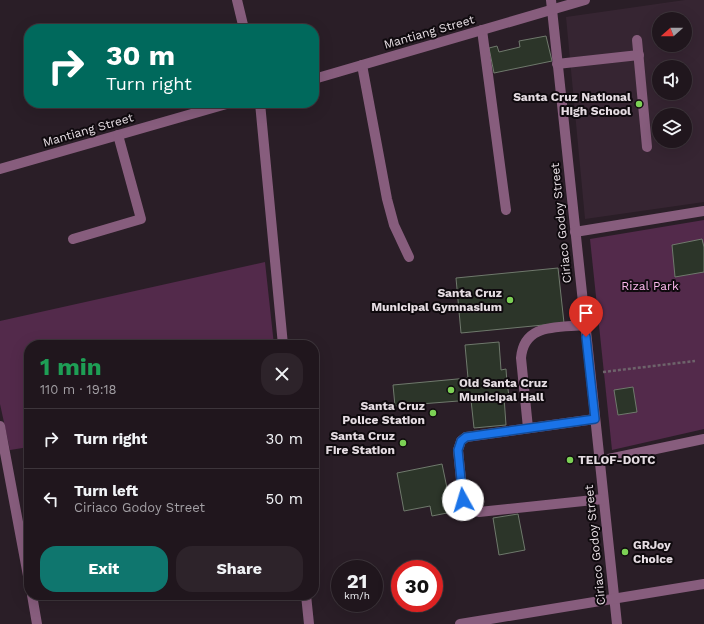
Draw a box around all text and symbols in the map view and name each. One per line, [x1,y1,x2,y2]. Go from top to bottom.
street label: Mantiang Street [382,12,476,52]
north arrow [652,12,692,52]
map controls [652,12,692,148]
text: 30 m [106,39,175,72]
icon: right [40,40,92,92]
button: sound [652,60,692,100]
text: Turn right [106,73,192,94]
place label: Santa Cruz National High School [513,90,631,118]
marker: Santa Cruz National High School [634,99,644,109]
button: layers [652,108,692,148]
street label: Mantiang Street [41,110,135,150]
street label: Ciriaco Godoy Street [548,162,574,284]
park label: Rizal Park [621,279,679,293]
place label: Santa Cruz Municipal Gymnasium [371,286,502,314]
marker: Santa Cruz Municipal Gymnasium [505,295,515,305]
pin [569,296,603,337]
icon: arrive [575,302,597,324]
text: 1 min [40,353,102,381]
button: close [261,353,303,395]
place label: Old Santa Cruz Municipal Hall [459,376,547,404]
text: 110 m · 19:18 [40,382,117,397]
marker: Old Santa Cruz Municipal Hall [446,385,456,395]
place label: Santa Cruz Police Station [342,399,425,427]
marker: Santa Cruz Police Station [428,408,438,418]
icon: right [40,428,62,450]
place label: Santa Cruz Fire Station [326,429,395,457]
text: Turn right [74,430,147,448]
text: 30 m [266,430,303,448]
marker: Santa Cruz Fire Station [398,438,408,448]
place label: TELOF-DOTC [578,453,655,467]
marker: TELOF-DOTC [565,455,575,465]
position arrow [442,479,484,521]
text: Turn left [74,482,138,500]
street label: Ciriaco Godoy Street [582,484,608,606]
icon: left [40,488,62,510]
text: 50 m [266,490,303,508]
text: Ciriaco Godoy Street [74,500,205,515]
place label: GRJoy Choice [633,538,673,566]
button: Exit [40,546,168,592]
button: Share [176,546,303,592]
marker: GRJoy Choice [620,547,630,557]
speed limit sign: 30 [391,560,443,612]
text: 21 [347,569,367,593]
text: km/h [344,590,370,601]

